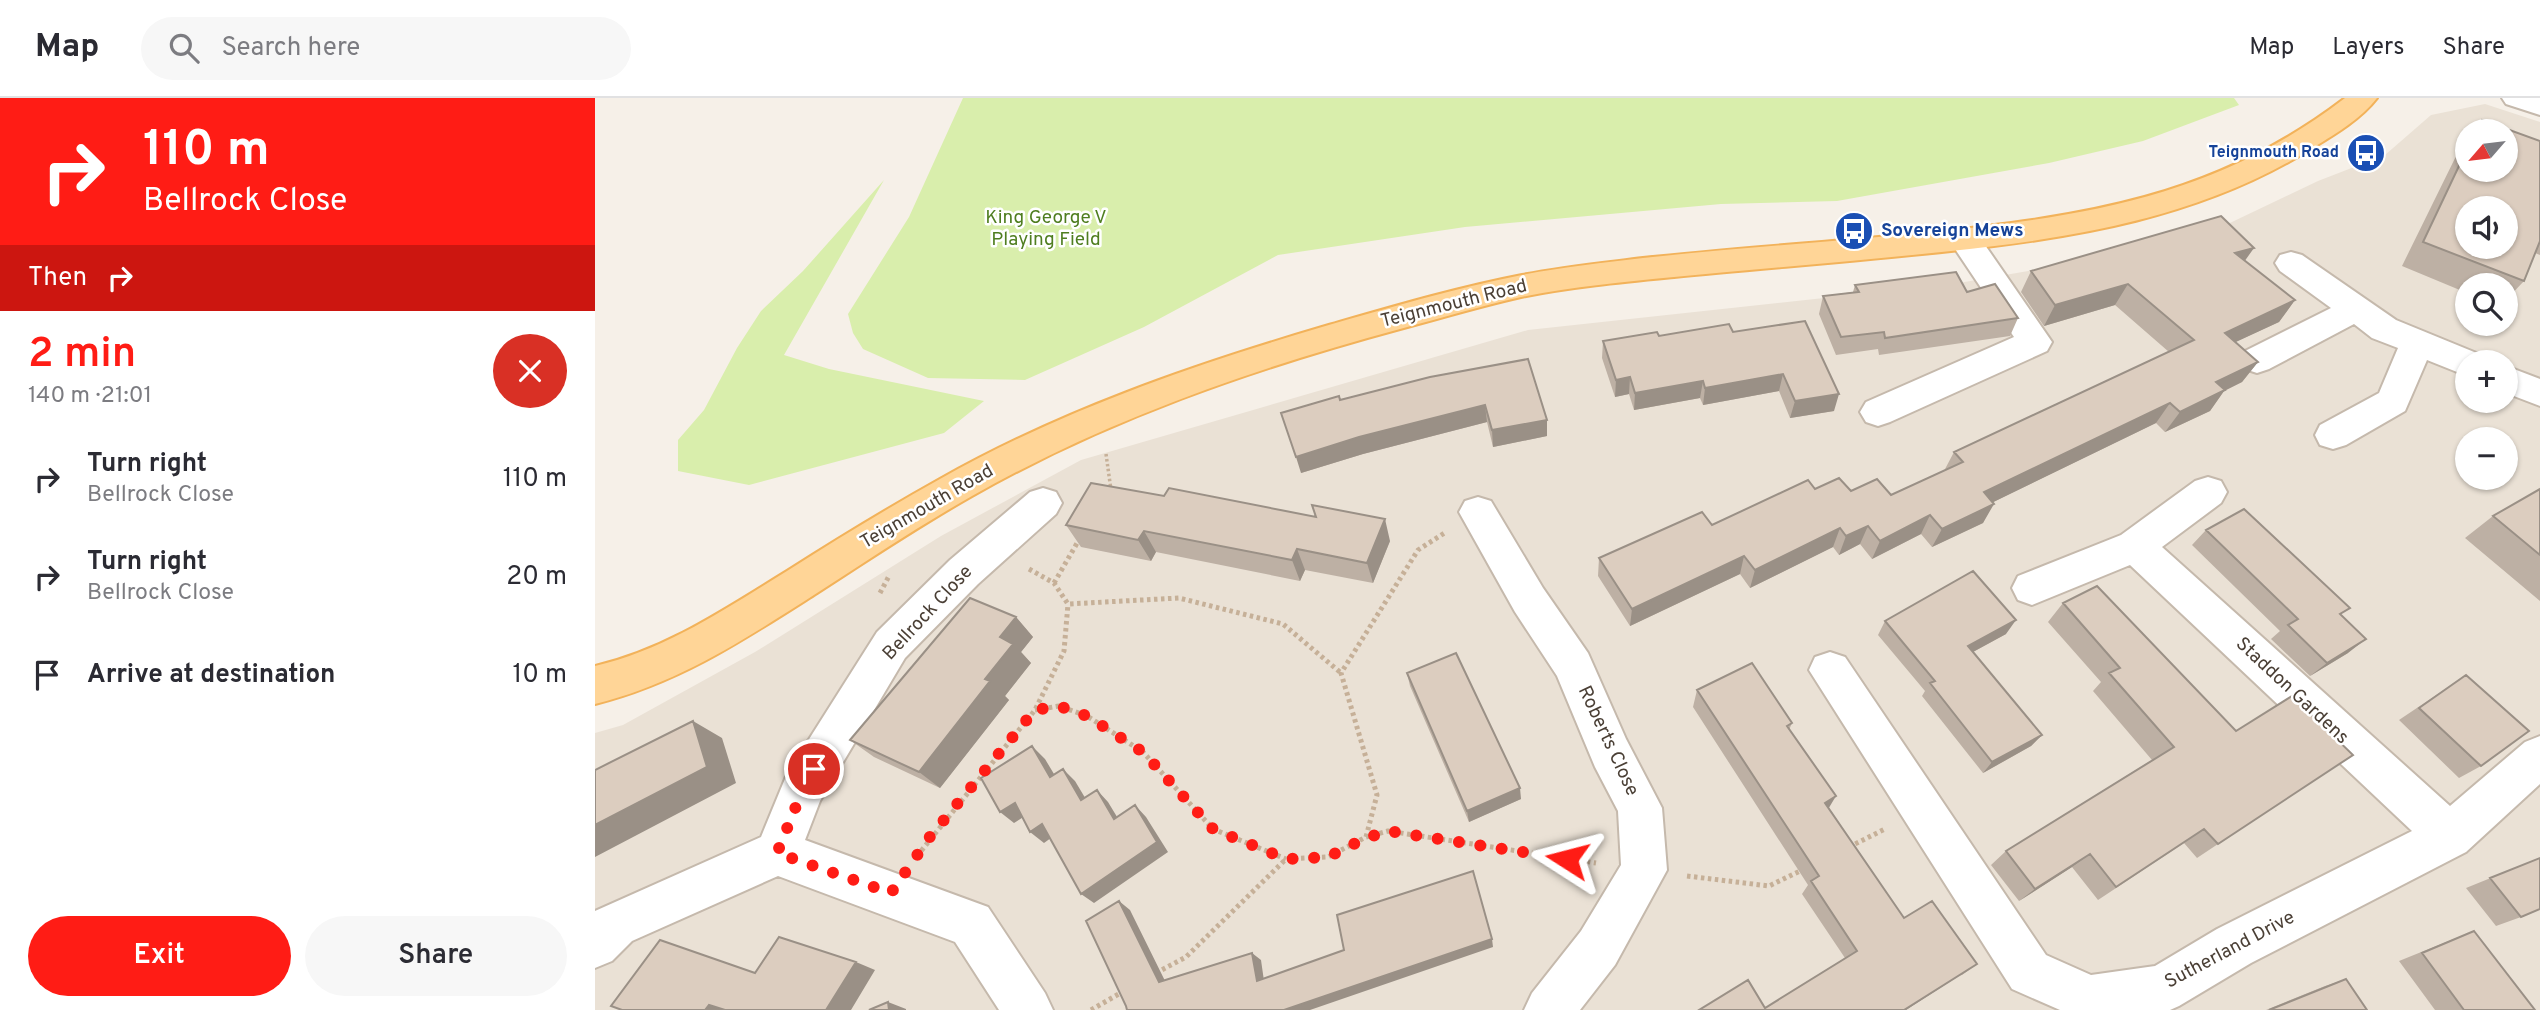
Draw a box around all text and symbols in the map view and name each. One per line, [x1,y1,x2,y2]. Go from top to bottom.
search box [141,17,631,80]
text: Map [35,27,99,69]
icon: search [165,29,203,67]
text: Search here [221,32,360,65]
text: Map [2249,33,2294,63]
text: Layers [2332,33,2404,63]
text: Share [2442,33,2505,63]
north arrow [2455,119,2518,182]
map controls [2455,119,2518,490]
text: 110 m [143,121,270,183]
icon: right [28,126,119,217]
bus stop icon: Teignmouth Road [2345,132,2387,174]
place label: Teignmouth Road [2209,143,2339,163]
text: Bellrock Close [143,182,347,222]
button: sound [2455,196,2518,259]
park label: King George V Playing Field [985,206,1107,252]
bus stop icon: Sovereign Mews [1833,210,1875,252]
place label: Sovereign Mews [1881,219,2024,243]
icon: right [101,259,139,297]
text: Then [28,262,87,295]
button: search [2455,273,2518,336]
street label: Teignmouth Road [1378,274,1530,334]
text: 2 min [28,329,136,382]
button: close [493,334,567,408]
button: + [2455,350,2518,413]
text: 140 m · 21:01 [28,382,152,411]
button: − [2455,427,2518,490]
text: Turn right [87,448,207,481]
street label: Teignmouth Road [856,459,998,555]
icon: right [28,460,66,498]
text: 110 m [503,463,567,496]
text: Bellrock Close [87,481,234,510]
text: Turn right [87,546,207,579]
icon: right [28,558,66,596]
street label: Bellrock Close [878,560,978,666]
text: 20 m [506,561,567,594]
text: Bellrock Close [87,579,234,608]
street label: Staddon Gardens [2230,632,2354,750]
icon: arrive [28,656,66,694]
text: Arrive at destination [87,659,335,692]
text: 10 m [512,659,567,692]
street label: Roberts Close [1572,682,1644,800]
pin [784,739,844,799]
icon: arrive [795,750,833,788]
position arrow [1530,822,1604,896]
street label: Sutherland Drive [2161,906,2299,994]
button: Exit [28,916,291,996]
button: Share [305,916,567,996]

